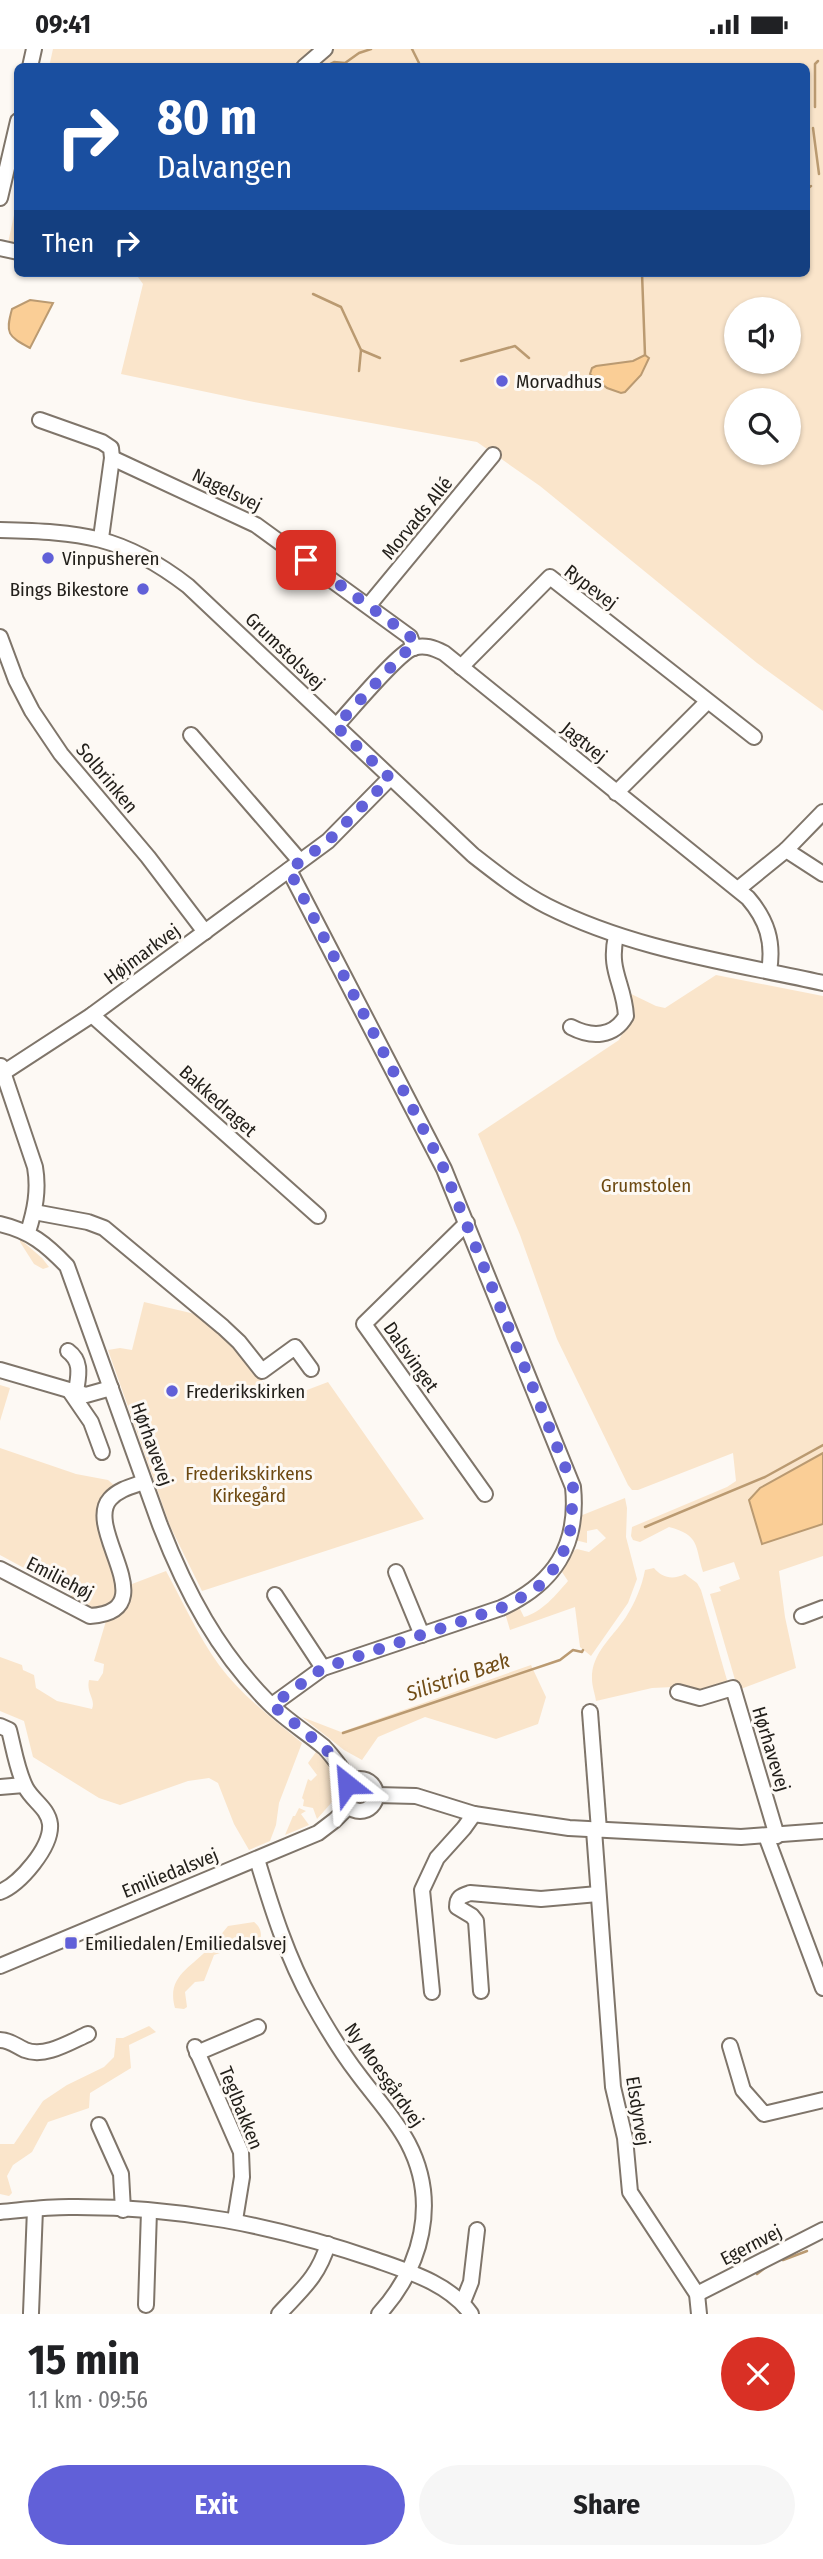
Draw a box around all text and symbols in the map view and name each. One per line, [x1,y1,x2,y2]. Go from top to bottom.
text: 09:41 [35,9,91,40]
text: 80 m [157,88,257,147]
icon: right [42,91,133,182]
text: Dalvangen [157,148,292,186]
icon: right [108,224,146,262]
text: Then [42,228,94,259]
map controls [724,297,801,465]
button: sound [724,297,801,374]
place label: Morvadhus [516,370,602,393]
marker: Morvadhus [494,373,510,389]
button: search [724,388,801,465]
street label: Nagelsvej [189,463,265,517]
street label: Morvads Allé [377,472,457,564]
pin [276,530,336,590]
icon: arrive [287,541,325,579]
place label: Vinpusheren [62,547,160,570]
marker: Vinpusheren [40,550,56,566]
street label: Rypevej [560,560,622,614]
place label: Bings Bikestore [10,578,129,601]
marker: Bings Bikestore [135,581,151,597]
street label: Grumstolsvej [240,607,330,695]
street label: Jagtvej [557,717,611,767]
street label: Solbrinken [71,738,143,818]
street label: Højmarkvej [100,919,184,989]
street label: Bakkedraget [175,1060,262,1142]
park label: Grumstolen [601,1174,691,1197]
street label: Dalsvinget [379,1318,444,1397]
place label: Frederikskirken [186,1380,305,1403]
marker: Frederikskirken [164,1383,180,1399]
street label: Hørhavevej [126,1399,178,1489]
park label: Frederikskirkens Kirkegård [185,1462,313,1507]
street label: Emiliehøj [23,1551,97,1605]
water label: Silistria Bæk [402,1647,513,1707]
street label: Hørhavevej [747,1704,795,1794]
position arrow [310,1747,384,1821]
street label: Emiliedalsvej [118,1843,222,1903]
place label: Emiliedalen/Emiliedalsvej [85,1932,287,1955]
marker: Emiliedalen/Emiliedalsvej [63,1935,79,1951]
street label: Ny Moesgårdvej [340,2018,428,2132]
street label: Teglbakken [214,2063,268,2153]
street label: Elsdyrvej [621,2075,655,2147]
street label: Egernvej [717,2220,785,2270]
text: 15 min [28,2335,140,2385]
button: close [721,2337,795,2411]
text: 1.1 km · 09:56 [28,2386,148,2414]
button: Exit [28,2465,405,2545]
button: Share [419,2465,795,2545]

